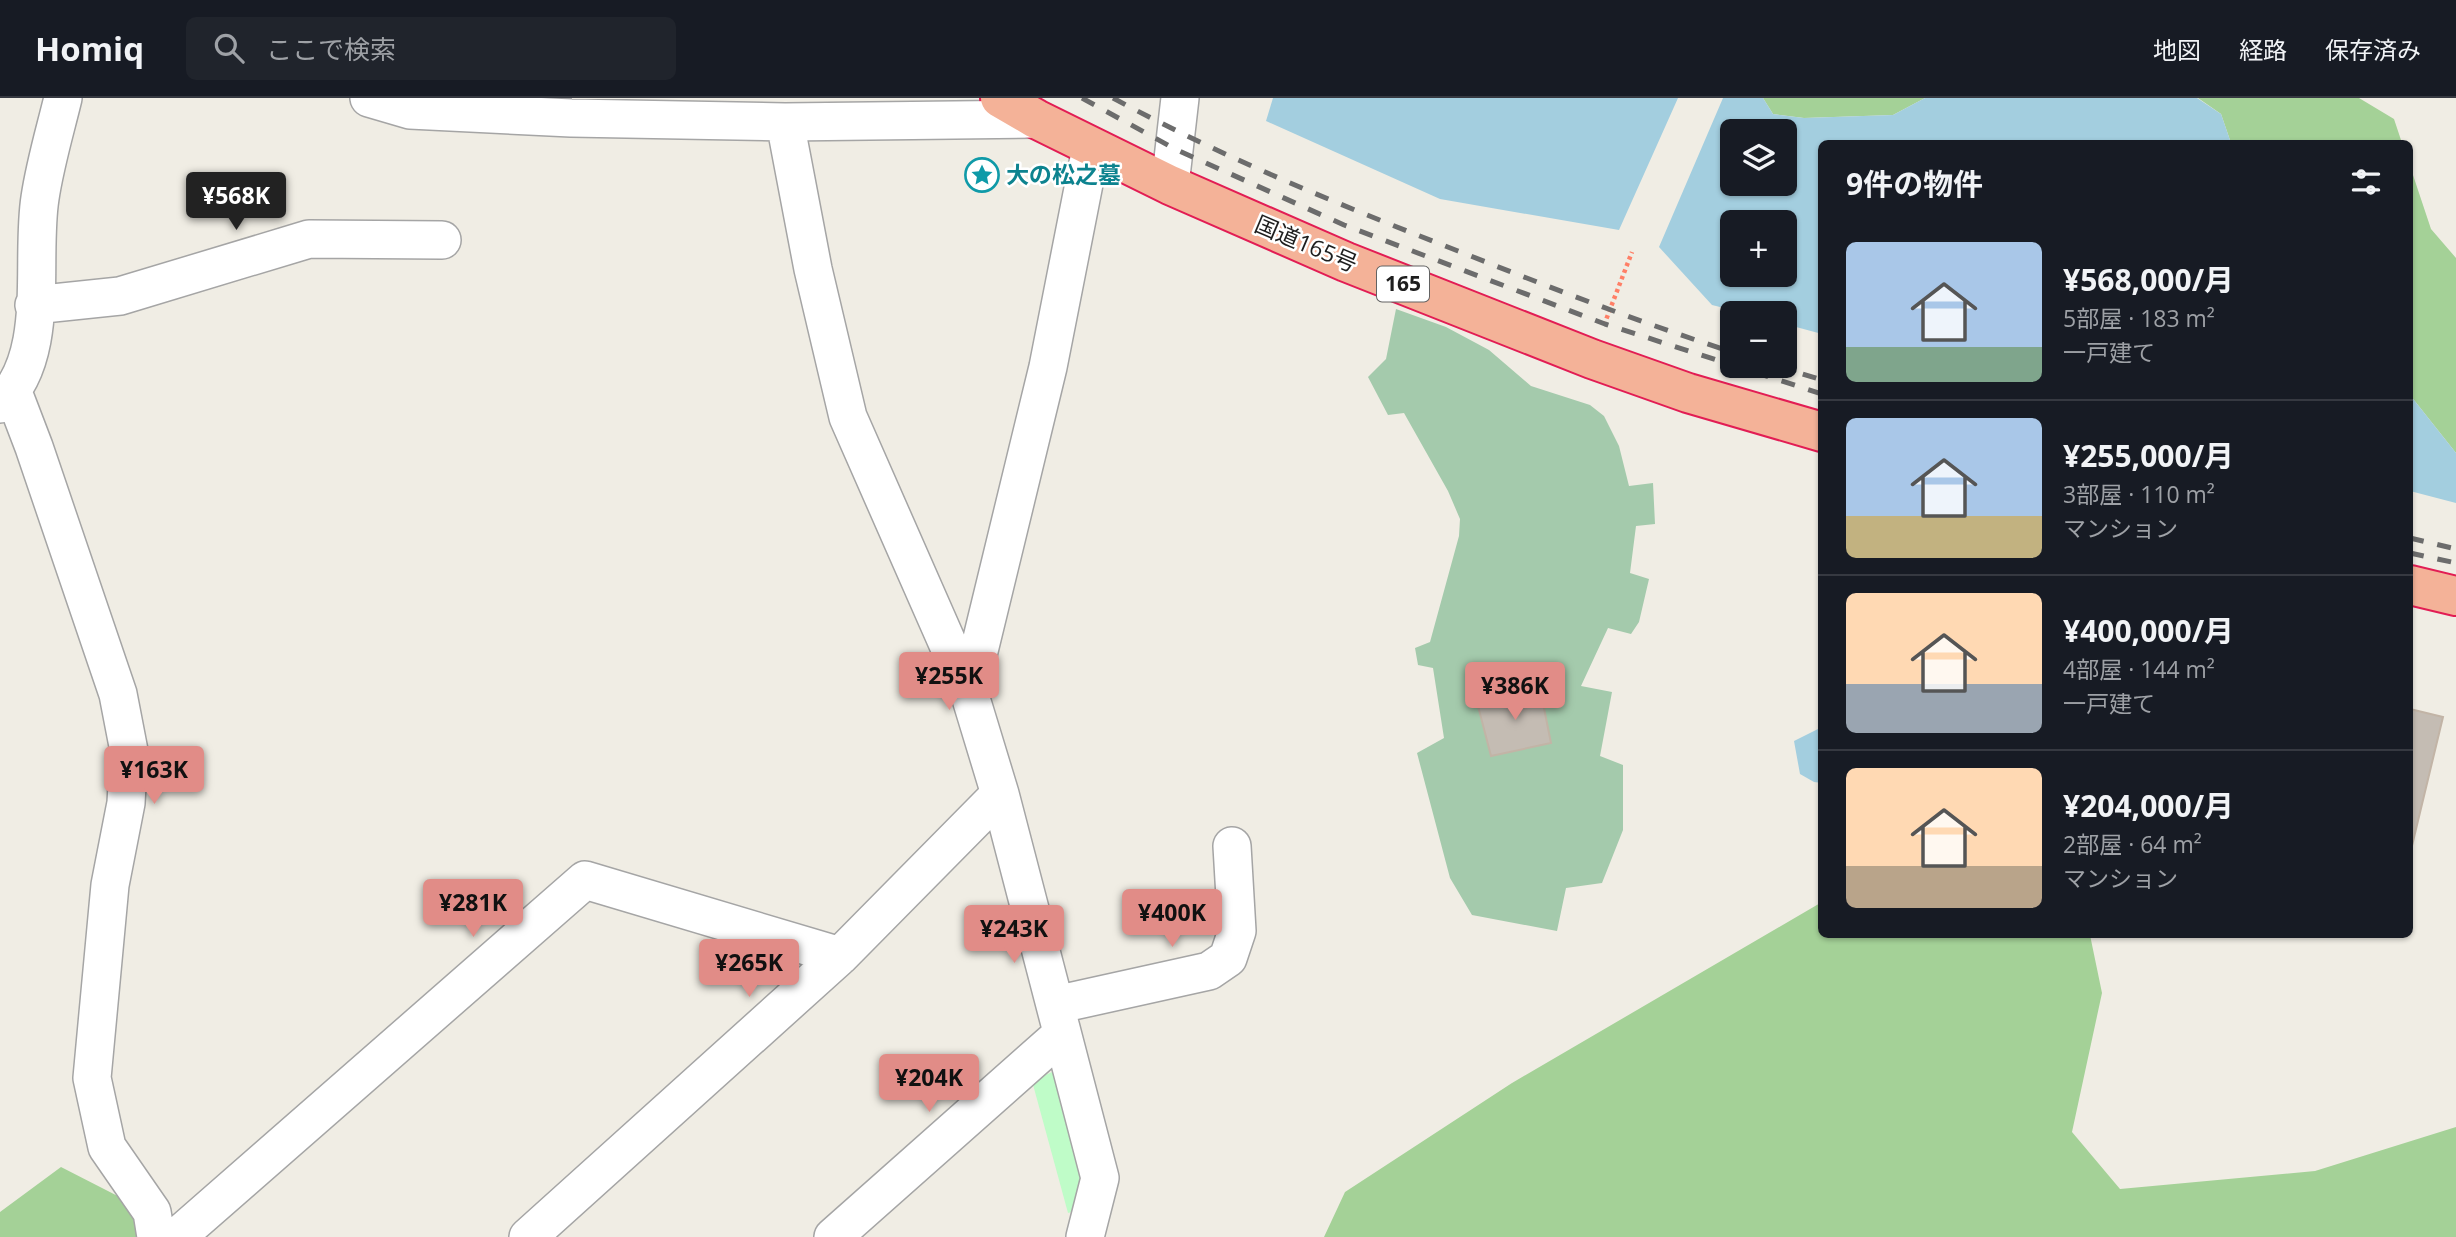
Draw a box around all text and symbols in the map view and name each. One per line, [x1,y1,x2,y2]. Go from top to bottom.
search box [186,17,676,80]
text: Homiq [35,26,144,71]
icon: search [210,29,248,67]
text: ここで検索 [266,31,396,67]
text: 地図 [2153,33,2201,66]
text: 経路 [2239,33,2287,66]
text: 保存済み [2325,33,2421,66]
map controls [1720,119,1797,378]
button: layers [1720,119,1797,196]
place icon: 大の松之墓 [963,156,1001,194]
place label: 大の松之墓 [1006,158,1121,190]
text: 9件の物件 [1846,163,1983,204]
icon: filters [2347,163,2385,201]
pin: ¥568K [187,172,285,232]
text: ¥568K [202,179,270,211]
street label: 国道165号 [1250,207,1363,279]
button: + [1720,210,1797,287]
text: ¥568,000/月 [2063,259,2234,300]
road number: 165 [1377,266,1429,302]
icon: home [1902,270,1986,354]
button: − [1720,301,1797,378]
text: 5部屋 · 183 m² [2063,302,2215,334]
text: 一戸建て [2063,336,2155,368]
text: ¥255,000/月 [2063,435,2234,476]
icon: home [1902,446,1986,530]
text: 3部屋 · 110 m² [2063,478,2215,510]
text: マンション [2063,512,2178,544]
text: ¥400,000/月 [2063,610,2234,651]
icon: home [1902,621,1986,705]
pin: ¥255K [900,652,998,712]
text: 4部屋 · 144 m² [2063,653,2215,685]
text: ¥255K [915,659,983,691]
pin: ¥386K [1466,662,1564,722]
text: ¥386K [1481,669,1549,701]
text: 一戸建て [2063,687,2155,719]
pin: ¥163K [105,746,203,806]
text: ¥163K [120,753,188,785]
text: ¥204,000/月 [2063,785,2234,826]
icon: home [1902,796,1986,880]
text: 2部屋 · 64 m² [2063,828,2202,860]
text: マンション [2063,862,2178,894]
pin: ¥281K [424,880,522,939]
text: ¥281K [439,886,507,918]
pin: ¥400K [1123,890,1221,949]
text: ¥400K [1138,896,1206,928]
pin: ¥243K [965,906,1063,965]
text: ¥243K [980,912,1048,944]
pin: ¥265K [700,940,798,999]
text: ¥265K [715,946,783,978]
pin: ¥204K [880,1054,978,1114]
text: ¥204K [895,1061,963,1093]

